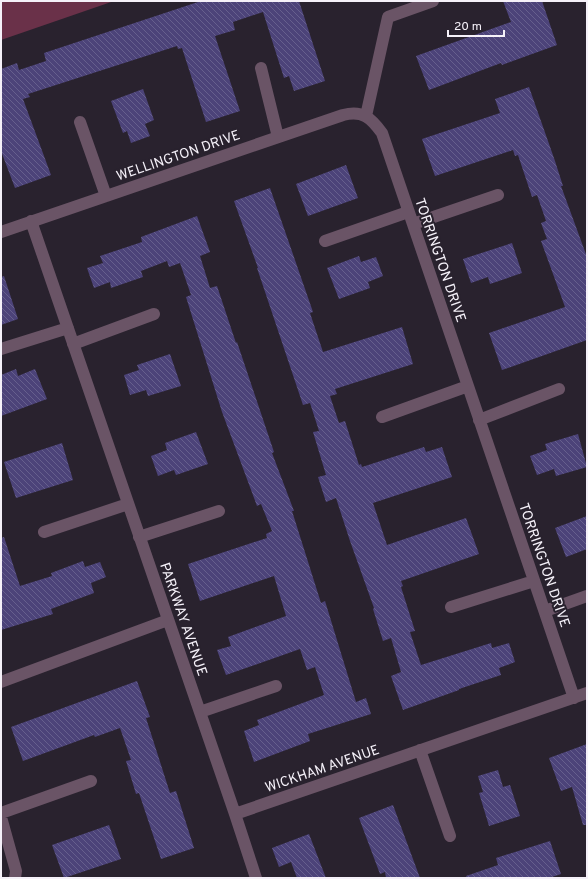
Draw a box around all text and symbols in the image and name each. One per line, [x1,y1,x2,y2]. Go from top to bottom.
scale bar [448,12,504,38]
text: 20 m [454,19,482,35]
street label: WELLINGTON DRIVE [114,127,243,186]
street label: TORRINGTON DRIVE [410,196,469,325]
street label: TORRINGTON DRIVE [514,501,573,630]
street label: PARKWAY AVENUE [155,561,210,678]
street label: WICKHAM AVENUE [263,742,382,797]

